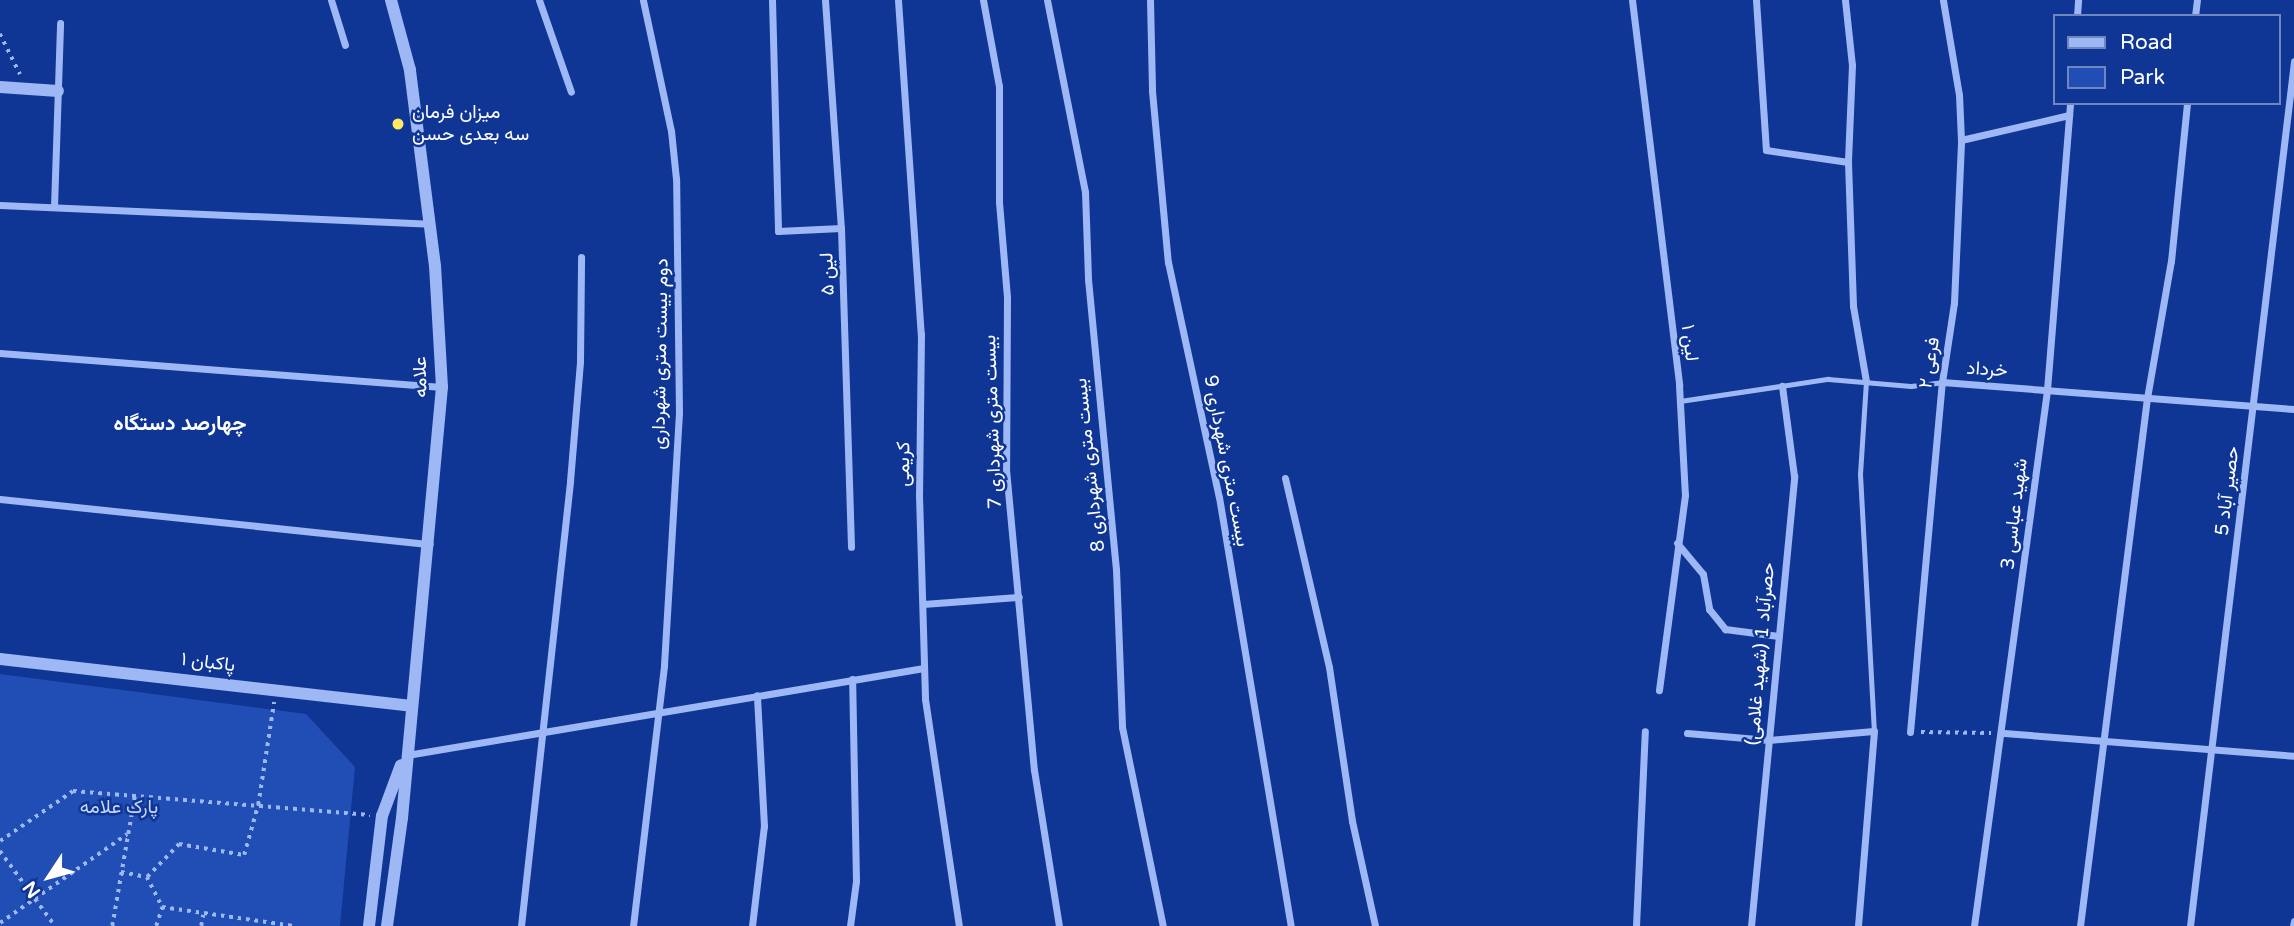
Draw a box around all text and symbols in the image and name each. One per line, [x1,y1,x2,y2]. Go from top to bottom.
legend [2052,14,2280,105]
text: Road [2120,30,2173,55]
text: Park [2120,65,2165,90]
place label: میزان فرمان سه بعدی حسن [412,102,529,146]
marker: میزان فرمان سه بعدی حسن [390,116,406,132]
street label: لین ۵ [816,252,840,296]
street label: دوم بیست متری شهرداری [648,258,674,450]
street label: لین ۱ [1675,323,1703,363]
street label: بیست متری شهرداری 7 [979,334,1007,510]
street label: ۲ فرعی [1915,336,1945,390]
street label: علامه [409,356,433,398]
street label: خرداد [1966,357,2008,383]
street label: بیست متری شهرداری 9 [1198,373,1254,549]
street label: بیست متری شهرداری 8 [1070,377,1110,553]
district label: چهارصد دستگاه [113,411,247,437]
street label: کریمی [892,441,916,487]
street label: حصیر آباد 5 [2211,445,2245,537]
street label: شهید عباسی 3 [1997,457,2033,571]
street label: حصرآباد 1 (شهید غلامی) [1742,562,1780,746]
street label: پاکبان ۱ [180,648,236,678]
park label: پارک علامه [80,797,158,819]
north arrow [14,842,84,912]
text: N [19,877,45,902]

